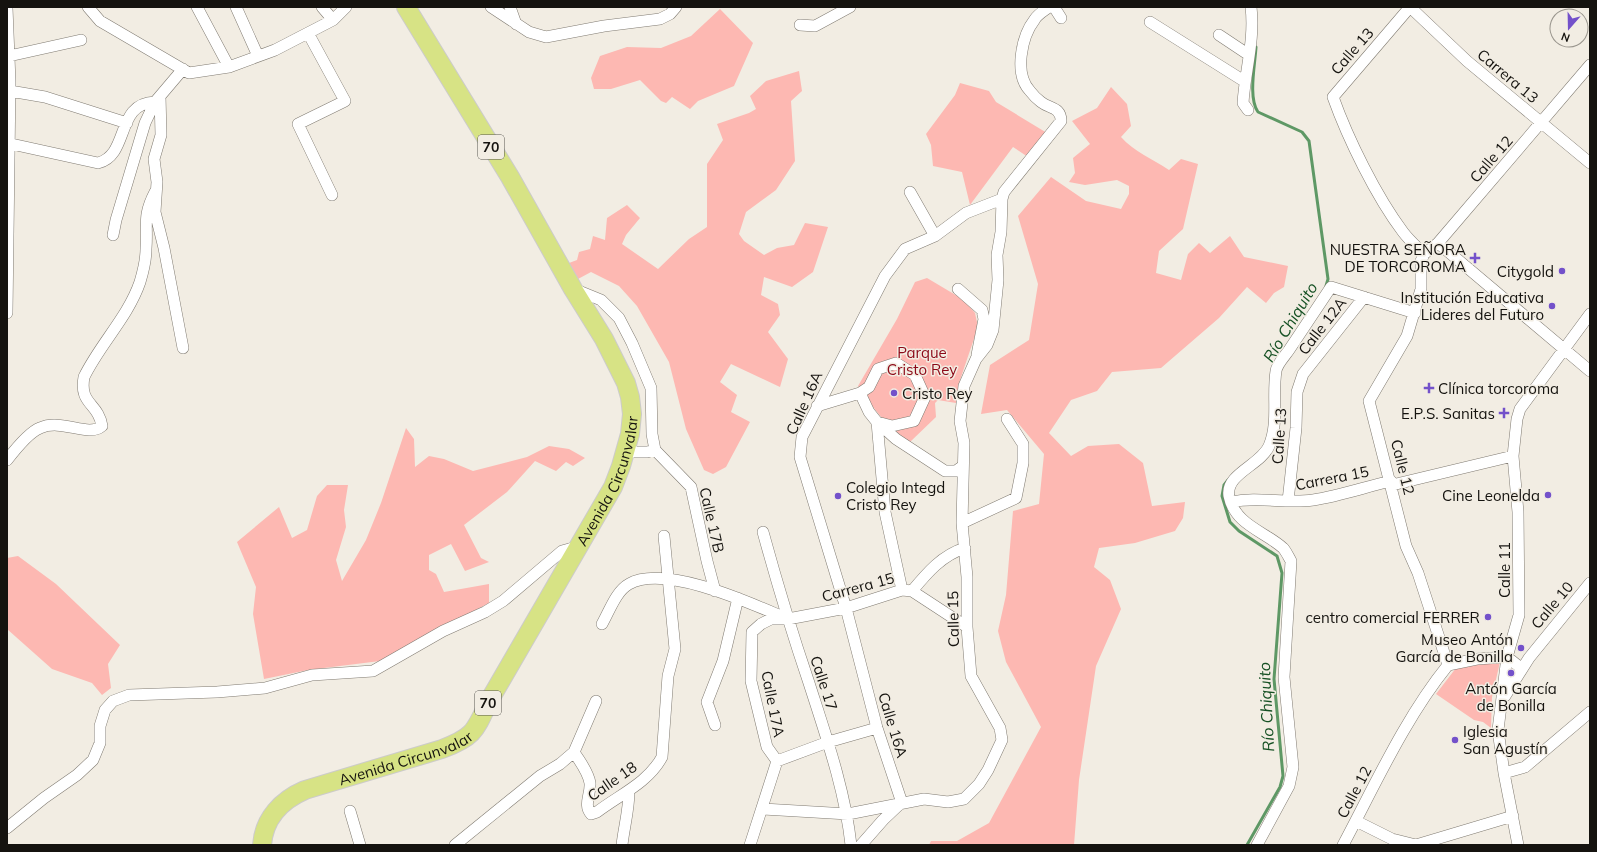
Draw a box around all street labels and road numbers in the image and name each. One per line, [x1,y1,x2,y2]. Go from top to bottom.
street label: Calle 13 [1326,24,1378,78]
street label: Carrera 13 [1473,45,1543,107]
street label: Calle 12 [1465,132,1517,186]
road number: 70 [478,135,504,159]
street label: Calle 12A [1294,294,1350,358]
street label: Calle 16A [782,368,826,438]
street label: Calle 13 [1268,407,1290,465]
street label: Avenida Circunvalar [572,415,641,549]
street label: Calle 12 [1387,437,1419,497]
street label: Carrera 15 [1294,462,1370,494]
street label: Calle 17B [695,485,729,555]
street label: Calle 11 [1495,542,1514,598]
street label: Carrera 15 [820,568,896,606]
street label: Calle 10 [1527,577,1577,633]
street label: Calle 15 [943,591,963,647]
street label: Calle 17 [806,653,842,713]
street label: Calle 17A [757,669,789,739]
street label: Calle 16A [874,690,912,760]
road number: 70 [475,691,501,715]
street label: Avenida Circunvalar [336,726,477,789]
street label: Calle 18 [584,757,640,805]
street label: Calle 12 [1332,763,1376,821]

